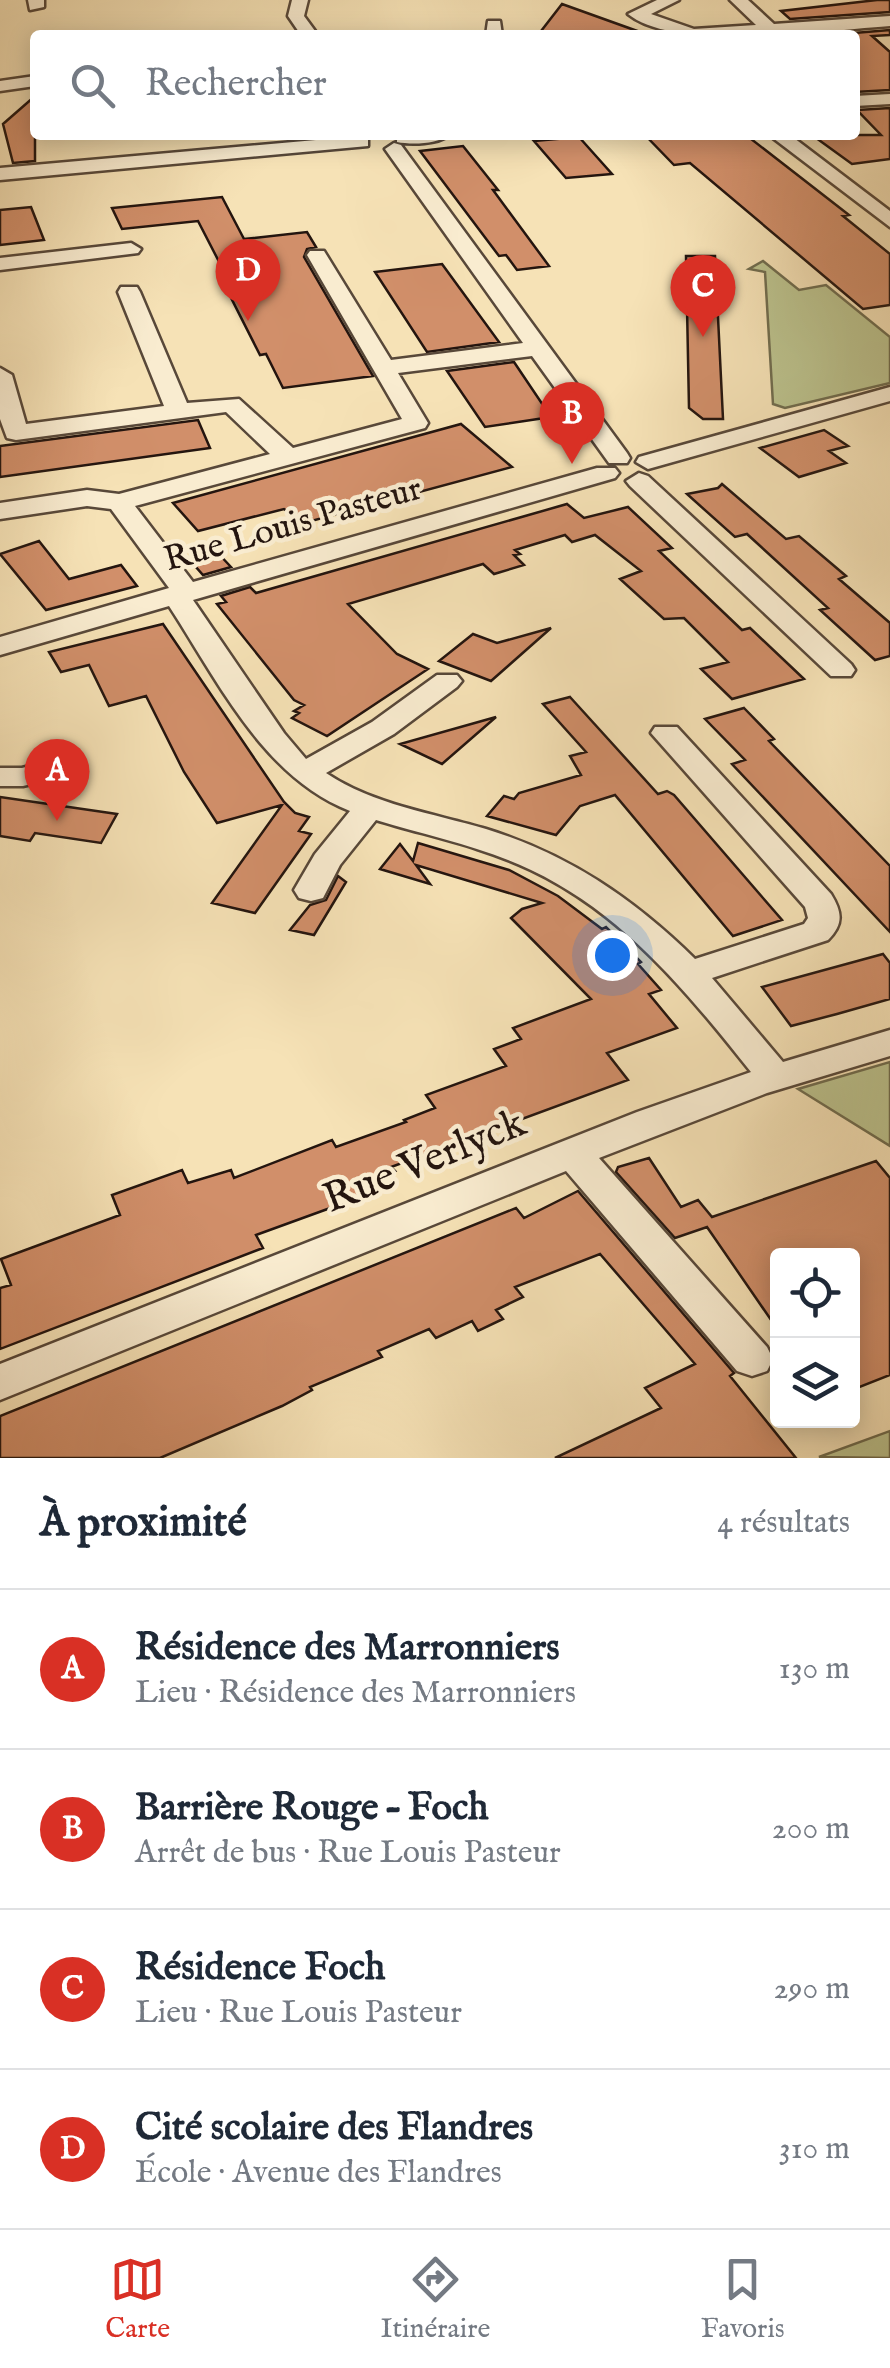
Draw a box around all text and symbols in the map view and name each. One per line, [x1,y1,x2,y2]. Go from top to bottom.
search box [30,30,860,140]
icon: search [65,58,120,113]
text: Rechercher [145,61,327,109]
pin: D [216,238,280,321]
pin: C [670,255,736,337]
pin: B [540,382,604,464]
street label: Rue Louis Pasteur [159,467,427,583]
pin: A [24,738,90,821]
your location [587,930,638,981]
street label: Rue Verlyck [316,1097,534,1227]
map controls [770,1248,860,1428]
button: locate [770,1248,860,1338]
button: layers [770,1338,860,1428]
text: À proximité [40,1497,247,1550]
text: 4 résultats [717,1503,850,1544]
text: Résidence des Marronniers [135,1625,560,1673]
text: A [62,1649,83,1690]
text: 130 m [779,1649,850,1690]
text: Lieu · Résidence des Marronniers [135,1673,576,1714]
text: Barrière Rouge – Foch [135,1785,489,1833]
text: B [62,1809,83,1850]
text: 200 m [772,1809,850,1850]
text: Arrêt de bus · Rue Louis Pasteur [135,1833,561,1874]
text: Résidence Foch [135,1945,385,1993]
text: C [61,1969,84,2010]
text: 290 m [774,1969,850,2010]
text: Lieu · Rue Louis Pasteur [135,1993,462,2034]
text: Cité scolaire des Flandres [135,2105,533,2153]
text: D [60,2129,85,2170]
text: 310 m [779,2129,850,2170]
text: École · Avenue des Flandres [135,2153,502,2194]
tab: Carte [105,2252,170,2347]
tab: Itinéraire [381,2252,490,2347]
tab: Favoris [701,2252,785,2347]

